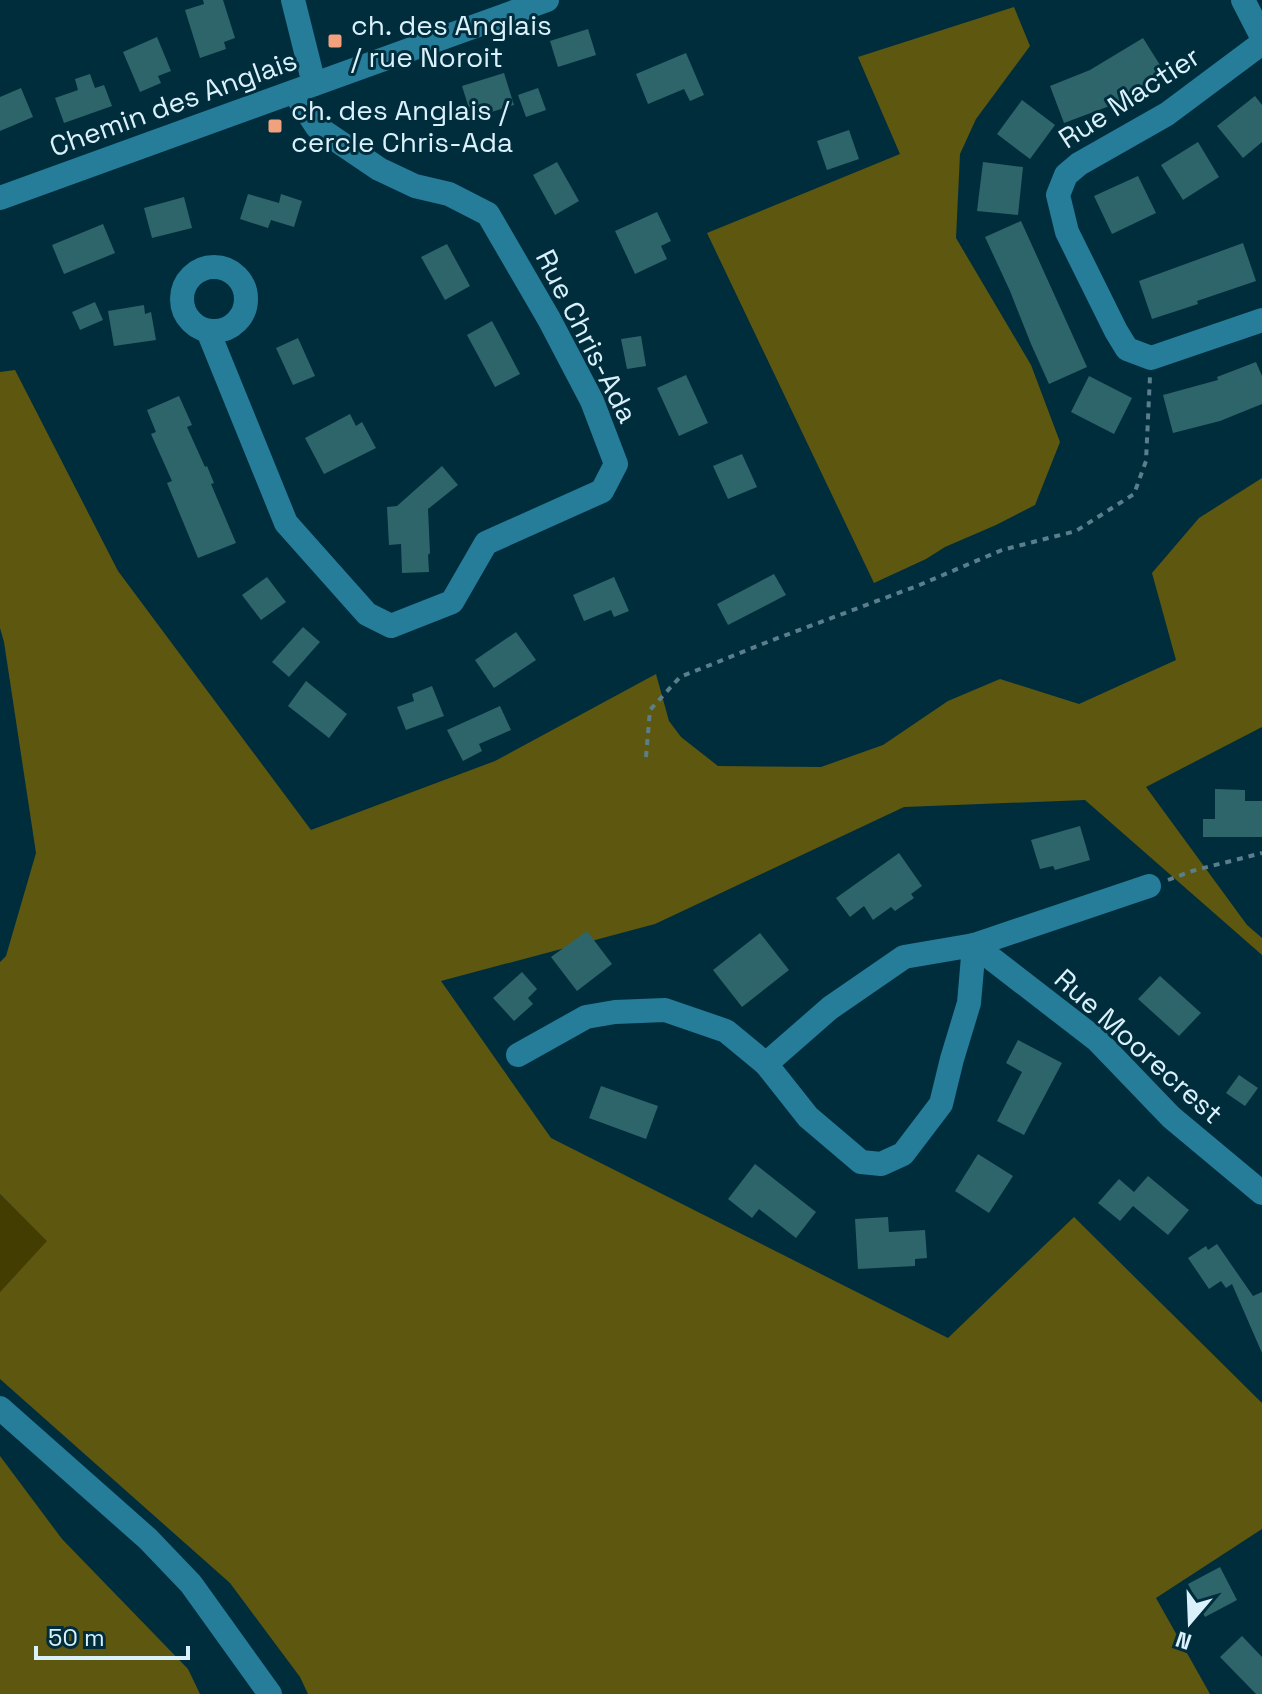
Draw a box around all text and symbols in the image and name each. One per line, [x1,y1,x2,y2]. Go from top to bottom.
place label: ch. des Anglais / rue Noroit [351,7,552,75]
marker: ch. des Anglais / rue Noroit [326,32,344,50]
street label: Rue Mactier [1051,38,1207,156]
street label: Chemin des Anglais [44,42,302,164]
place label: ch. des Anglais / cercle Chris-Ada [291,92,513,160]
marker: ch. des Anglais / cercle Chris-Ada [266,117,284,135]
street label: Rue Chris-Ada [528,243,646,429]
street label: Rue Moorecrest [1047,961,1231,1131]
north arrow [1150,1582,1230,1662]
scale bar [36,1610,188,1660]
text: 50 m [48,1622,105,1653]
text: N [1172,1625,1195,1657]

